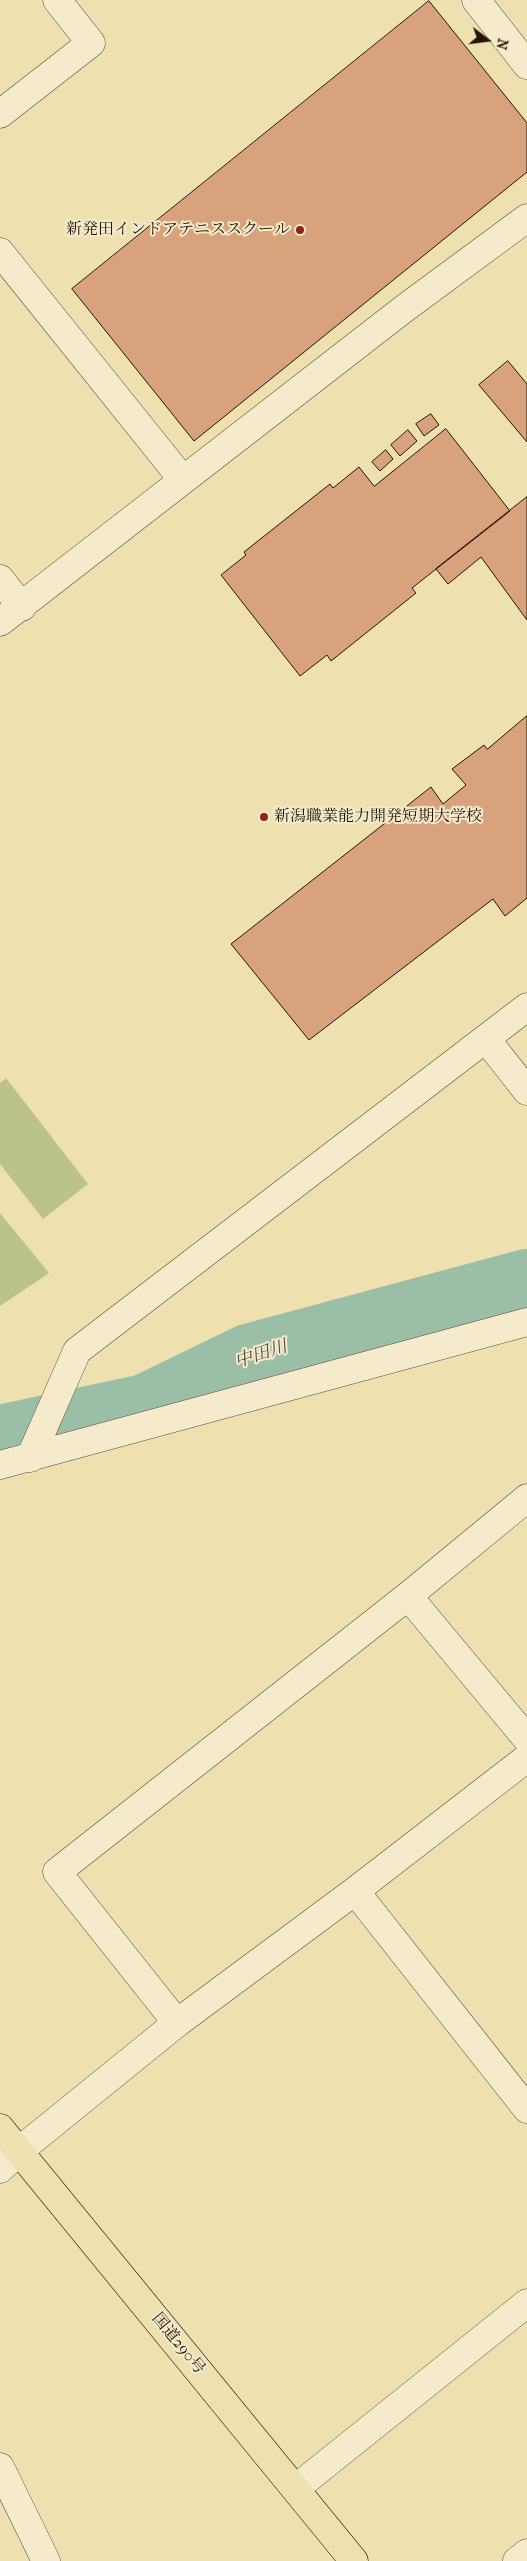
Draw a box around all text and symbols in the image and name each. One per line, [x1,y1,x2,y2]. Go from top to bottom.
north arrow [462,15,512,65]
text: N [492,37,512,51]
place label: 新発田インドアテニススクール [66,220,290,240]
marker: 新発田インドアテニススクール [294,224,306,236]
place label: 新潟職業能力開発短期大学校 [274,807,482,827]
marker: 新潟職業能力開発短期大学校 [258,811,270,823]
water label: 中田川 [232,1336,290,1374]
street label: 国道290号 [147,2309,209,2379]

